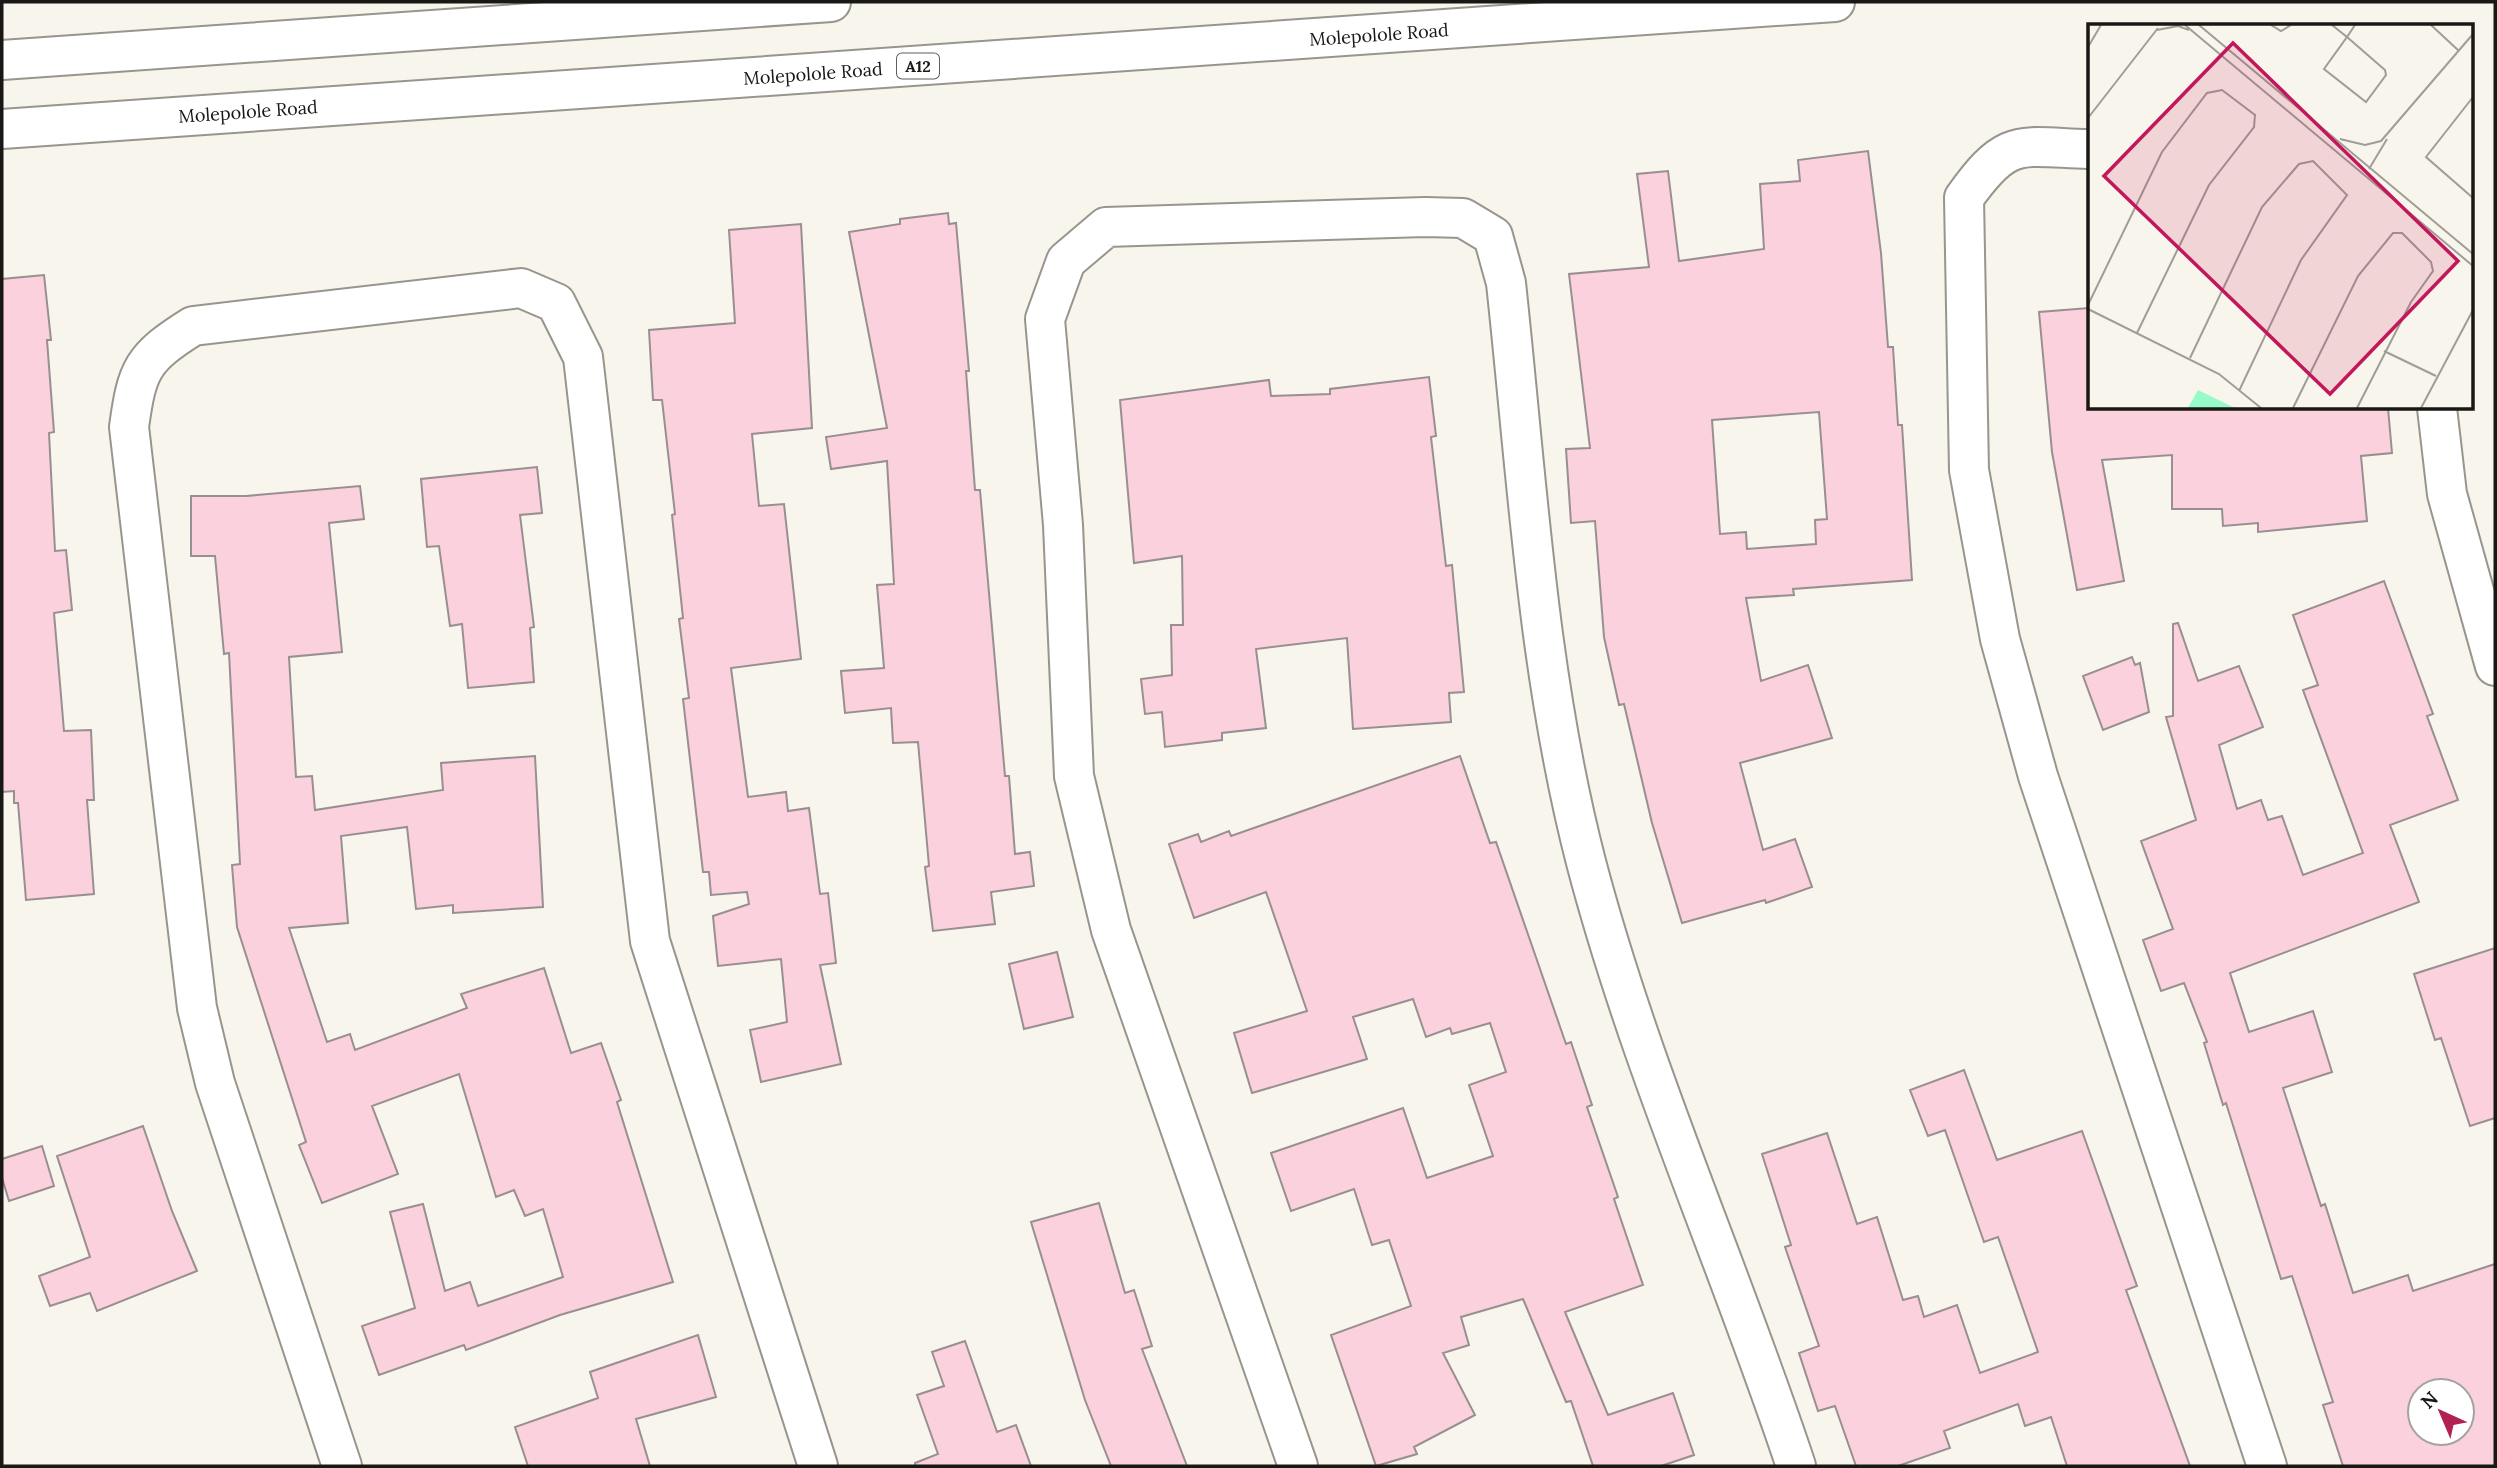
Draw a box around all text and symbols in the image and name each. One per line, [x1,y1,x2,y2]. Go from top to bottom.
street label: Molepolole Road [1309,18,1450,51]
inset map [2088,24,2472,410]
road number: A12 [897,54,939,78]
street label: Molepolole Road [743,57,884,90]
street label: Molepolole Road [178,95,319,128]
north arrow [2406,1377,2476,1447]
text: N [2416,1386,2443,1414]

